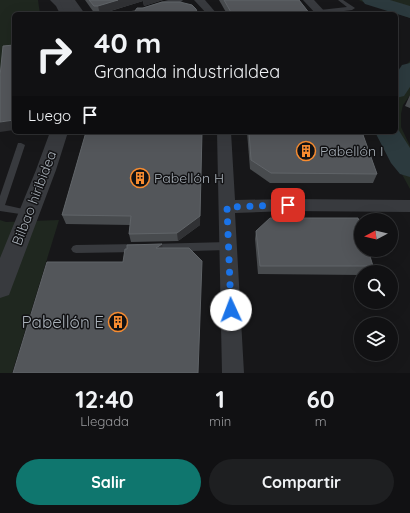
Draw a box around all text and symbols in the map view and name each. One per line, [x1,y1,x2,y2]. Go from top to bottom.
text: 40 m [94,25,161,60]
icon: right [28,28,80,80]
text: Granada industrialdea [94,60,280,83]
icon: arrive [79,104,101,126]
text: Luego [28,106,71,125]
building icon: Pabellón I [295,140,317,162]
place label: Pabellón I [320,142,383,160]
street label: Bilbao hiribidea [8,148,60,248]
building icon: Pabellón H [129,167,151,189]
place label: Pabellón H [154,169,224,187]
pin [271,188,305,222]
icon: arrive [277,194,299,216]
north arrow [354,213,398,257]
map controls [354,213,398,361]
button: search [354,265,398,309]
position arrow [210,289,252,331]
place label: Pabellón E [22,311,104,332]
building icon: Pabellón E [107,311,129,333]
button: layers [354,317,398,361]
text: 12:40 [75,384,134,414]
text: 1 [216,384,225,414]
text: 60 [307,384,335,414]
text: Llegada [80,413,129,429]
text: min [209,413,231,429]
text: m [315,413,327,429]
button: Salir [16,459,201,505]
button: Compartir [209,459,394,505]

